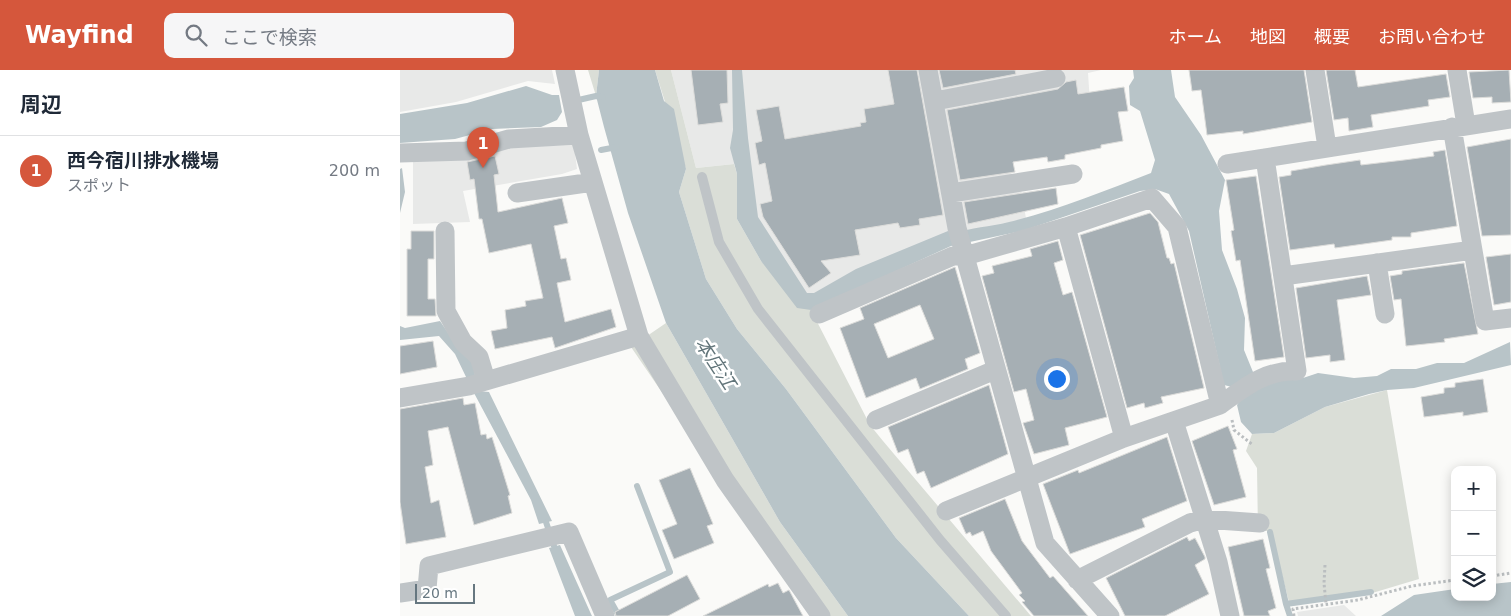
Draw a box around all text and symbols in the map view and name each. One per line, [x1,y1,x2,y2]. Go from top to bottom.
search box [164,13,514,58]
text: Wayfind [25,21,134,49]
icon: search [182,21,210,49]
text: ここで検索 [222,26,317,48]
text: ホーム [1169,26,1222,47]
text: 地図 [1250,26,1286,47]
text: 概要 [1314,26,1350,47]
text: お問い合わせ [1378,26,1486,47]
text: 周辺 [20,93,62,117]
pin: 1 [467,127,499,168]
text: 西今宿川排水機場 [67,149,219,171]
text: 1 [30,161,42,180]
text: 200 m [329,161,380,180]
text: スポット [67,176,131,195]
water label: 本庄江 [691,333,742,395]
your location [1044,366,1070,392]
map controls [1451,466,1496,601]
button: + [1451,466,1496,511]
button: − [1451,511,1496,556]
button: layers [1451,556,1496,601]
scale bar [415,581,475,604]
text: 20 m [422,585,458,601]

